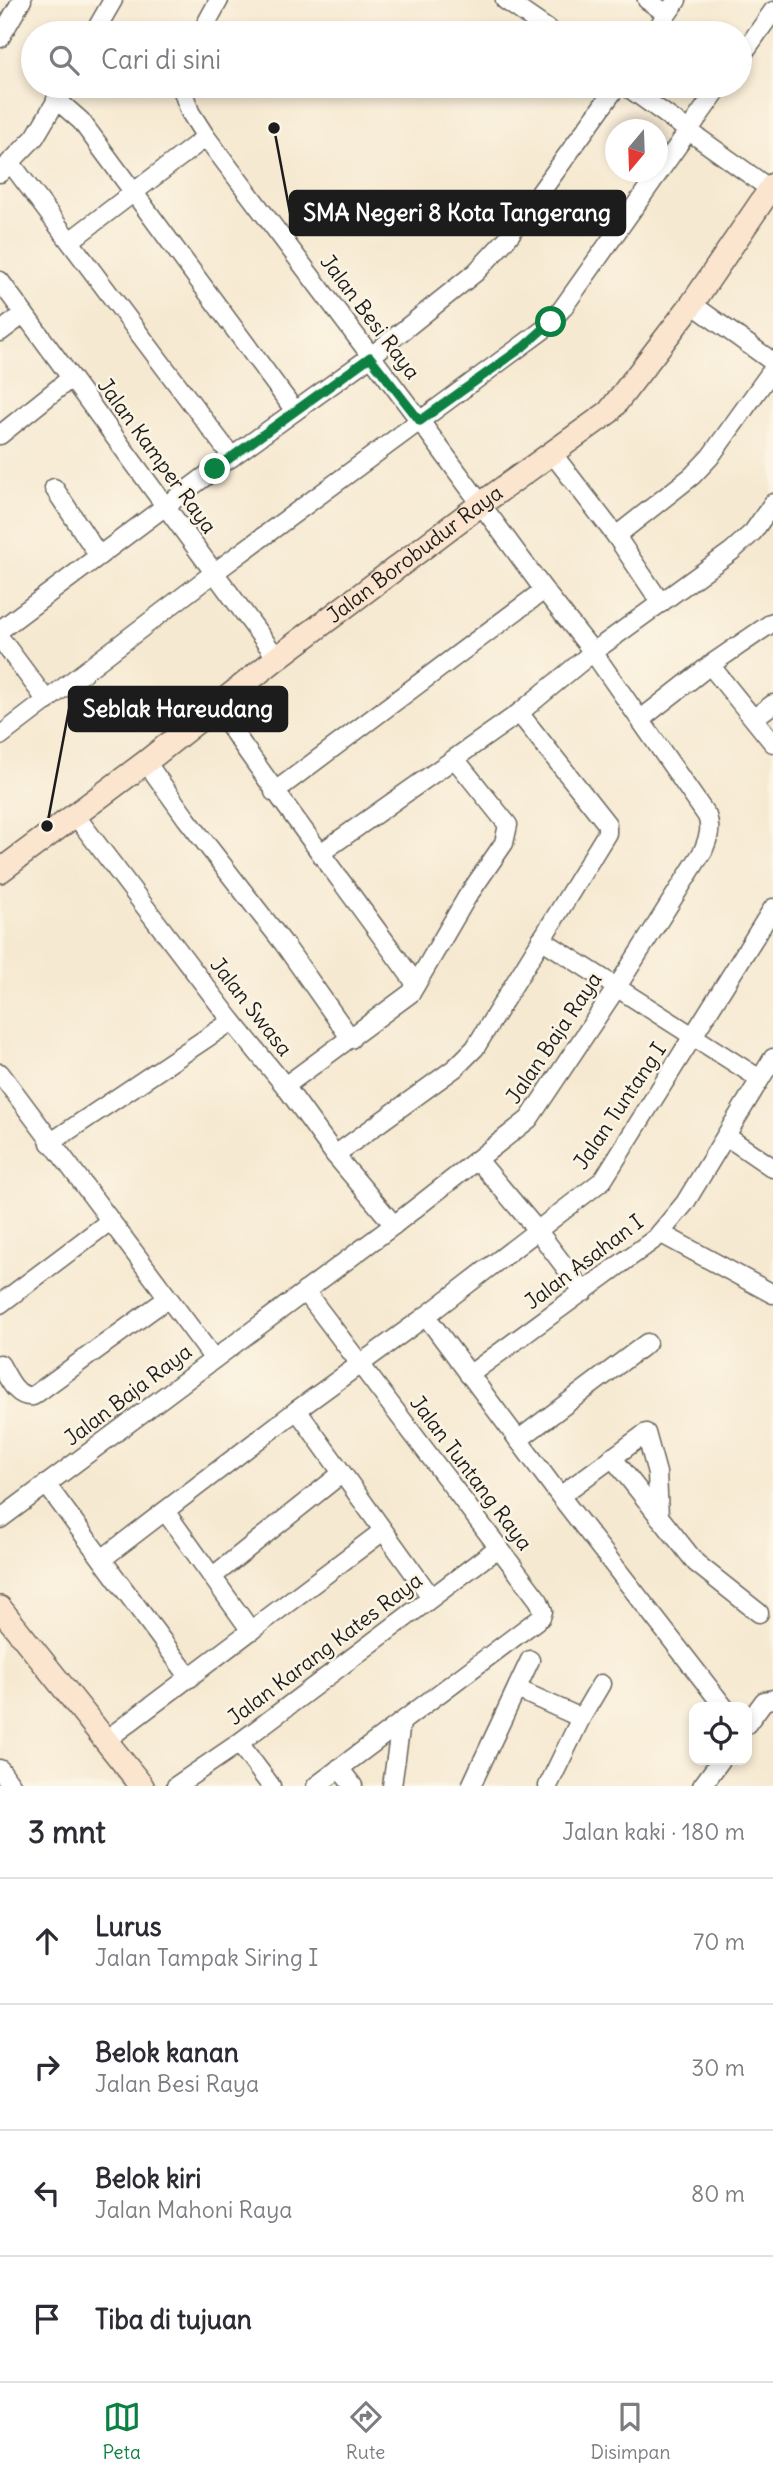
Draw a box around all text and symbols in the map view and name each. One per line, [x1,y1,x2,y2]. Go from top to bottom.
search box [21,21,752,98]
icon: search [45,41,83,79]
text: Cari di sini [101,43,221,76]
north arrow [605,119,668,182]
callout: SMA Negeri 8 Kota Tangerang [290,191,625,235]
text: SMA Negeri 8 Kota Tangerang [303,198,611,227]
street label: Jalan Besi Raya [315,249,426,385]
route start [535,306,566,337]
street label: Jalan Kamper Raya [92,373,223,539]
route end [199,453,230,484]
street label: Jalan Borobudur Raya [321,479,508,629]
callout: Seblak Hareudang [69,687,287,731]
text: Seblak Hareudang [83,694,273,723]
street label: Jalan Swasa [204,952,298,1061]
street label: Jalan Baja Raya [500,967,608,1109]
street label: Jalan Tuntang I [567,1037,672,1174]
street label: Jalan Asahan I [519,1208,648,1315]
street label: Jalan Baja Raya [58,1338,197,1451]
street label: Jalan Tuntang Raya [404,1390,539,1556]
street label: Jalan Karang Kates Raya [222,1566,428,1731]
map controls [689,1702,752,1765]
button: locate [689,1702,752,1765]
text: 3 mnt [28,1813,106,1851]
text: Jalan kaki · 180 m [562,1817,745,1846]
text: Lurus [95,1910,162,1943]
icon: ahead [28,1922,66,1960]
text: 70 m [693,1927,745,1956]
text: Jalan Tampak Siring I [95,1943,318,1972]
text: Belok kanan [95,2036,239,2069]
icon: right [28,2048,66,2086]
text: 30 m [691,2053,745,2082]
text: Jalan Besi Raya [95,2069,259,2098]
text: Belok kiri [95,2162,201,2195]
icon: left [28,2174,66,2212]
text: 80 m [691,2179,745,2208]
text: Jalan Mahoni Raya [95,2195,292,2224]
icon: arrive [28,2300,66,2338]
text: Tiba di tujuan [95,2303,252,2336]
tab: Peta [103,2398,141,2464]
tab: Rute [346,2398,385,2464]
tab: Disimpan [590,2398,670,2464]

